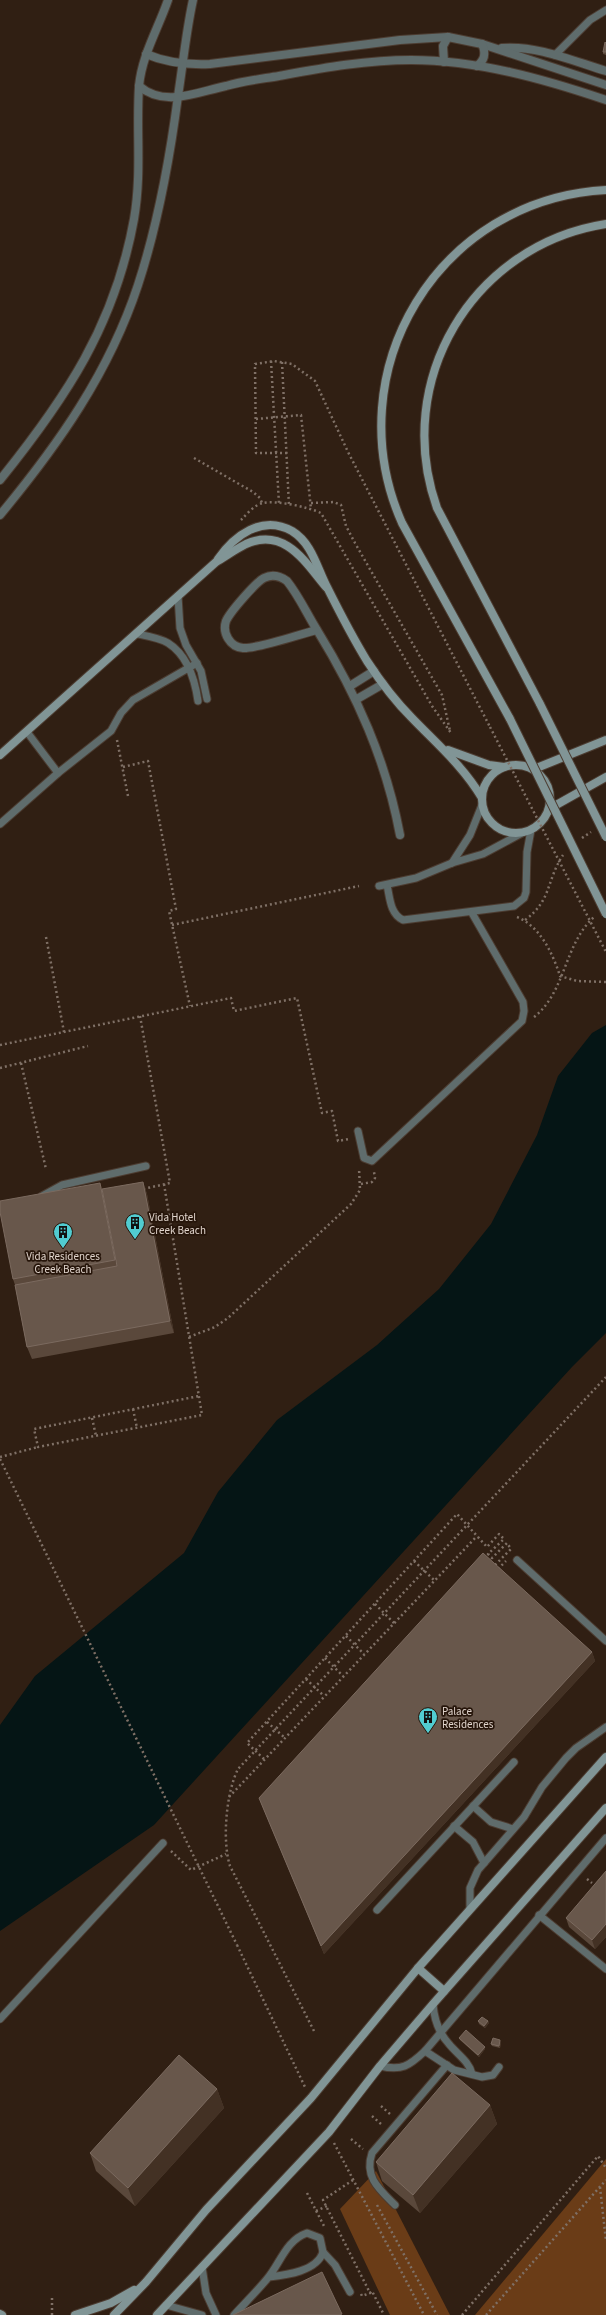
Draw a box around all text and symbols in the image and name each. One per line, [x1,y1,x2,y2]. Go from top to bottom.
place label: Vida Hotel Creek Beach [149,1210,206,1238]
building icon: Vida Hotel Creek Beach [124,1212,146,1240]
building icon: Vida Residences Creek Beach [52,1221,74,1249]
place label: Vida Residences Creek Beach [26,1249,100,1277]
place label: Palace Residences [442,1704,494,1732]
building icon: Palace Residences [417,1706,439,1734]

